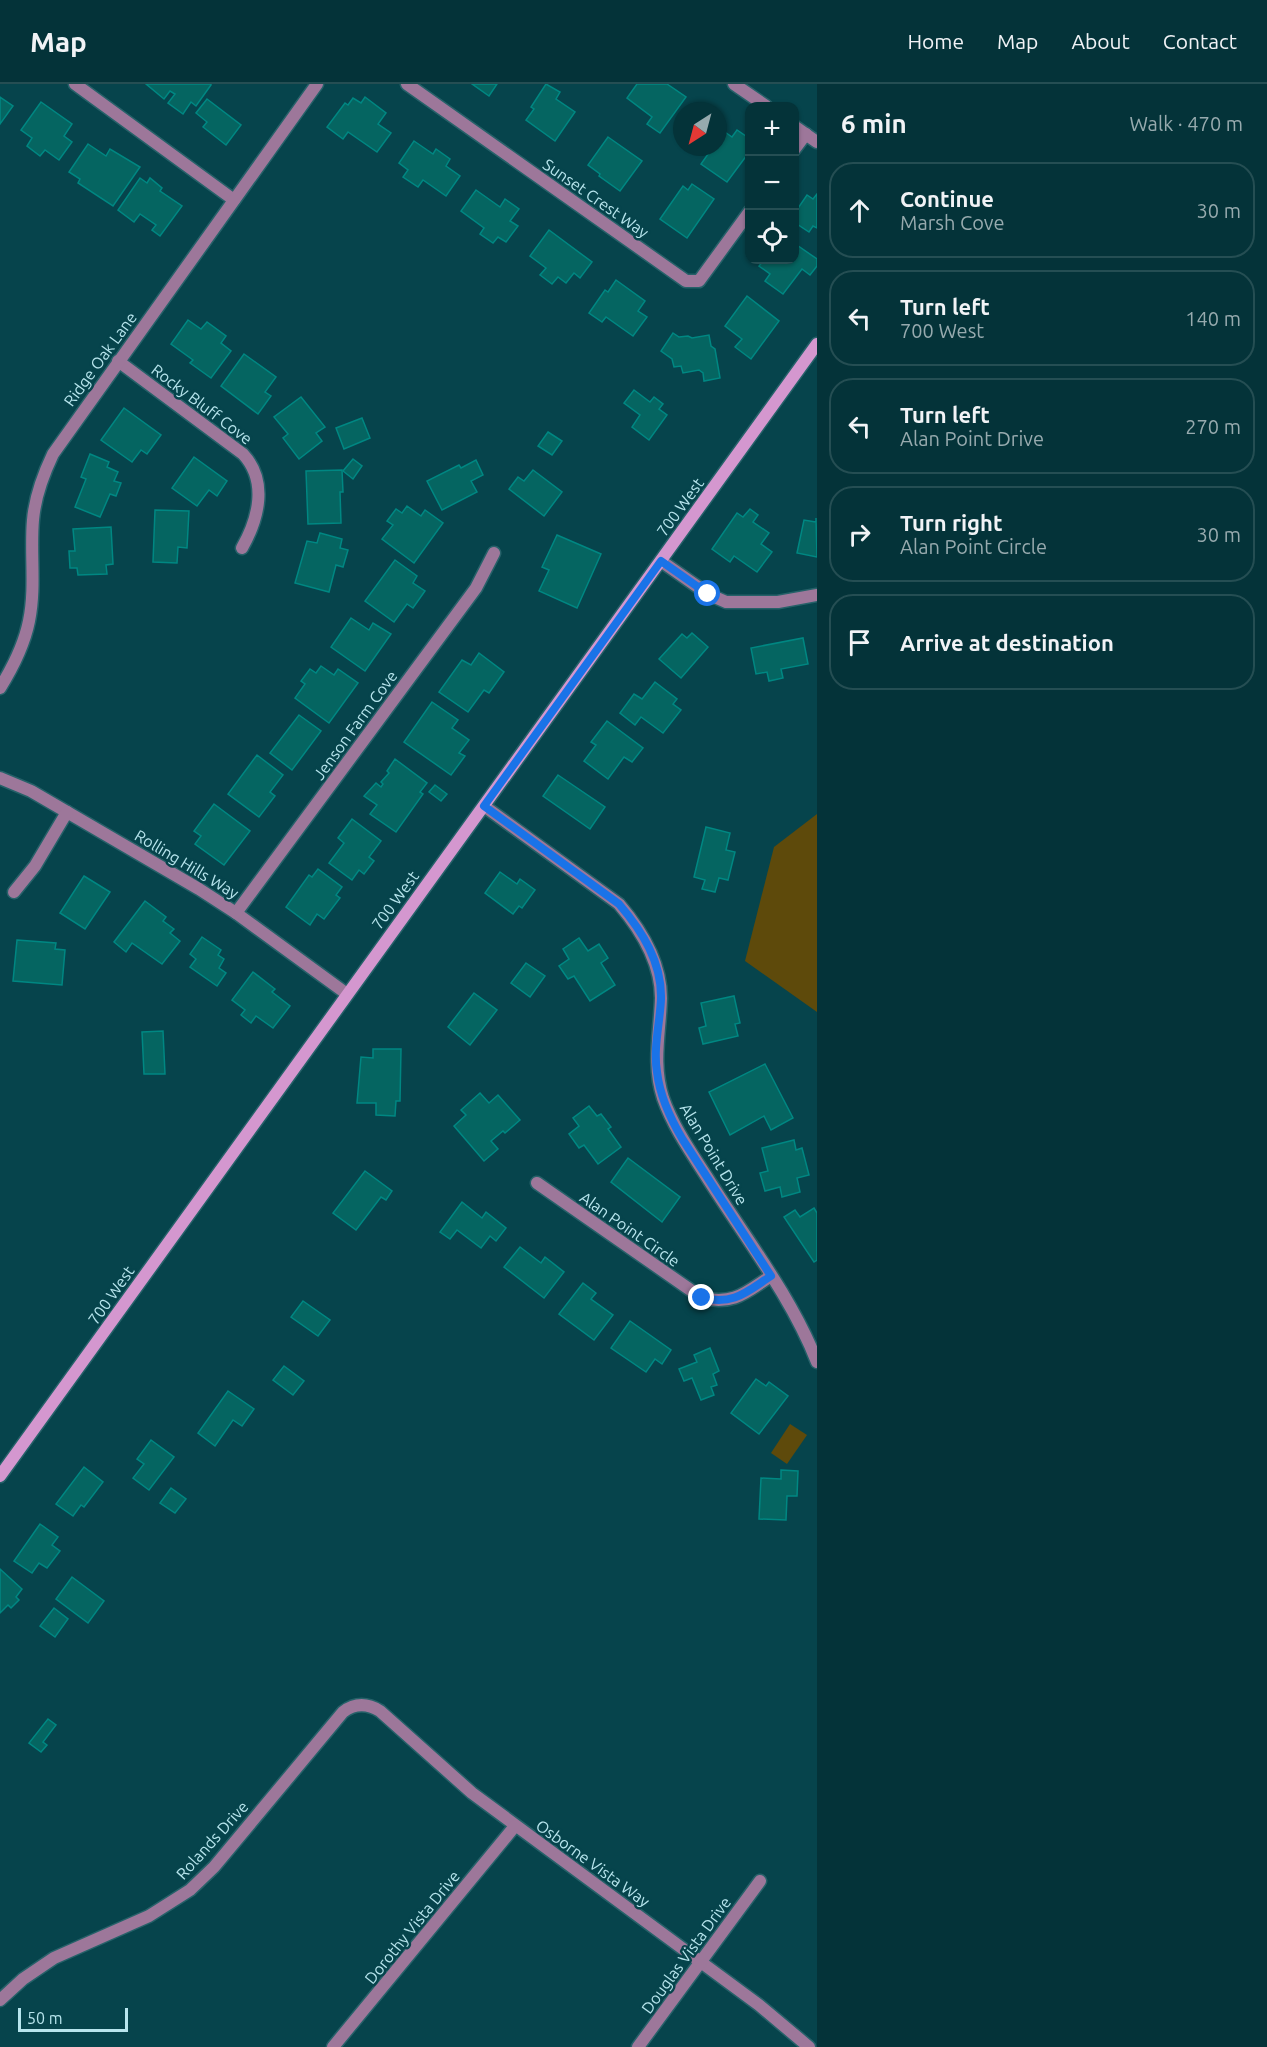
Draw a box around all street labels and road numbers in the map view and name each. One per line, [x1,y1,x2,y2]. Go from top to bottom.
street label: Sunset Crest Way [540,155,652,241]
street label: Ridge Oak Lane [60,309,140,409]
street label: Rocky Bluff Cove [148,360,256,448]
street label: 700 West [653,474,707,540]
street label: Jenson Farm Cove [309,667,401,783]
street label: Rolling Hills Way [132,826,242,902]
street label: 700 West [368,867,422,933]
street label: Alan Point Drive [677,1100,751,1208]
street label: Alan Point Circle [577,1188,683,1270]
street label: 700 West [84,1262,138,1328]
street label: Rolands Drive [172,1797,252,1883]
street label: Osborne Vista Way [533,1816,653,1910]
street label: Dorothy Vista Drive [361,1867,463,1987]
street label: Douglas Vista Drive [638,1893,734,2017]

